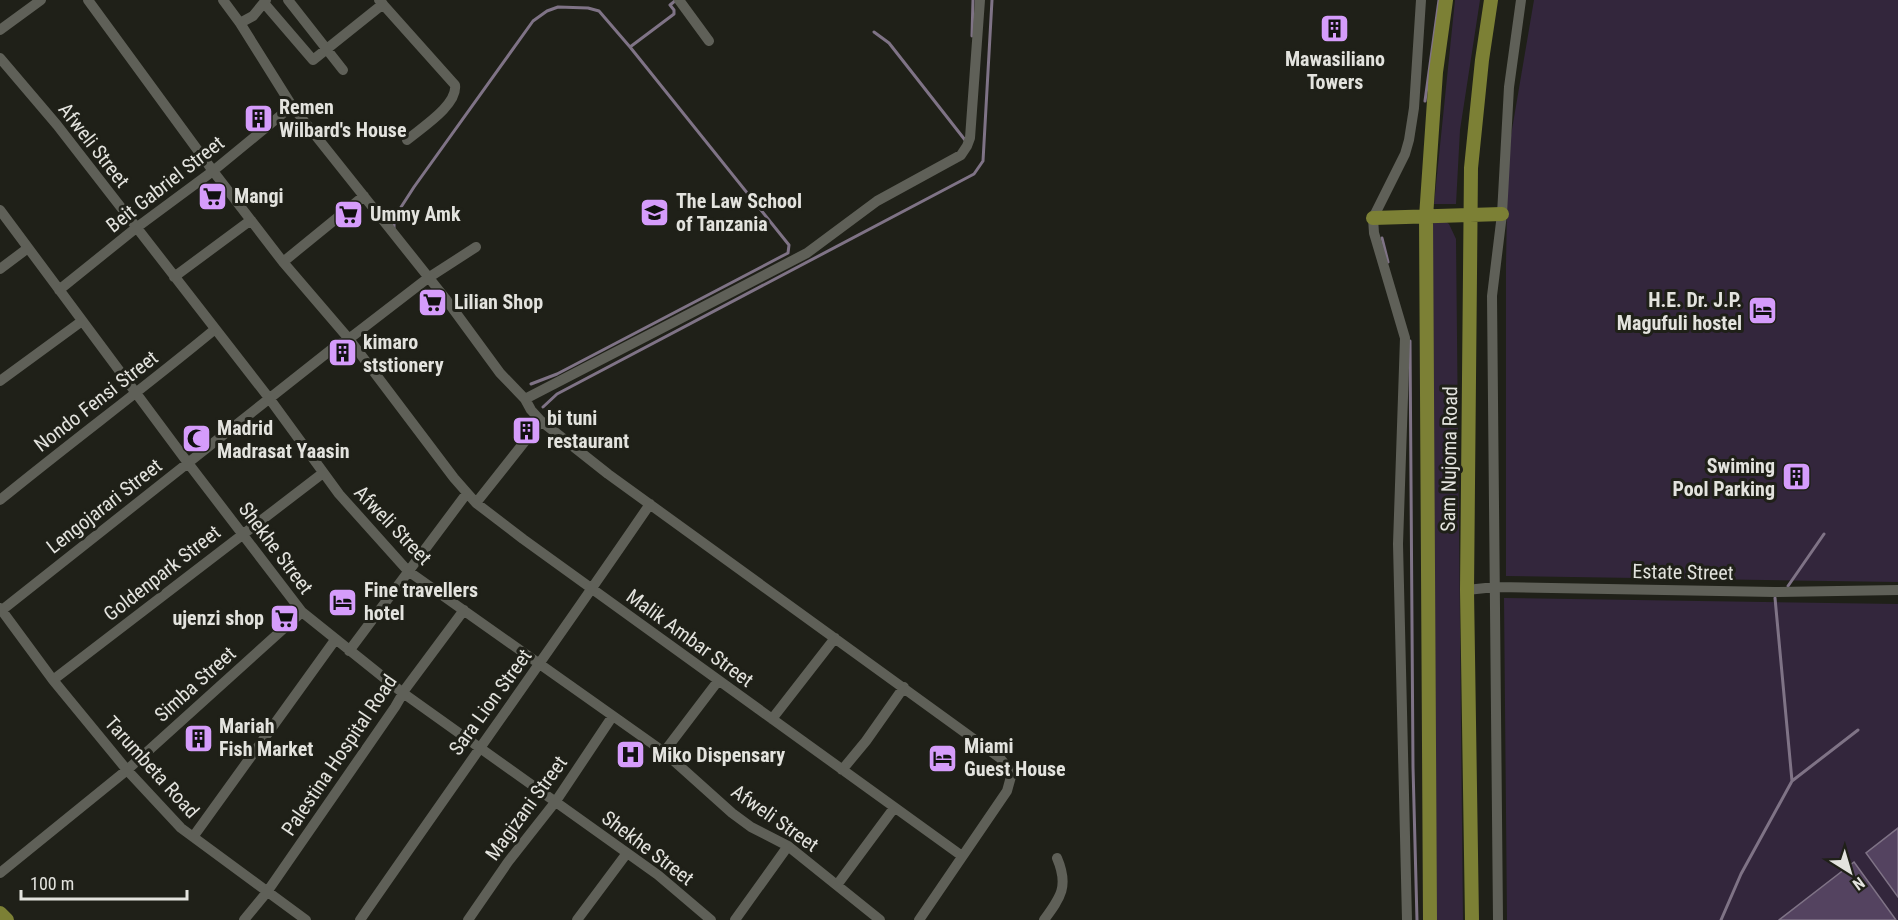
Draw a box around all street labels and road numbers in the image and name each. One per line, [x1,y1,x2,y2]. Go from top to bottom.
street label: Afweli Street [53,98,135,192]
street label: Beit Gabriel Street [101,131,229,237]
street label: Nondo Fensi Street [29,345,163,457]
street label: Sam Nujoma Road [1436,386,1462,532]
street label: Lengojarari Street [41,453,167,559]
street label: Afweli Street [349,480,437,570]
street label: Shekhe Street [234,497,318,599]
street label: Goldenpark Street [99,520,225,626]
street label: Estate Street [1632,559,1734,585]
street label: Malik Ambar Street [622,584,758,692]
street label: Simba Street [149,641,241,727]
street label: Sara Lion Street [444,644,537,760]
street label: Palestina Hospital Road [276,670,402,840]
street label: Tarumbeta Road [100,711,204,823]
street label: Magizani Street [480,751,572,865]
street label: Afweli Street [727,779,823,857]
street label: Shekhe Street [597,806,699,890]

